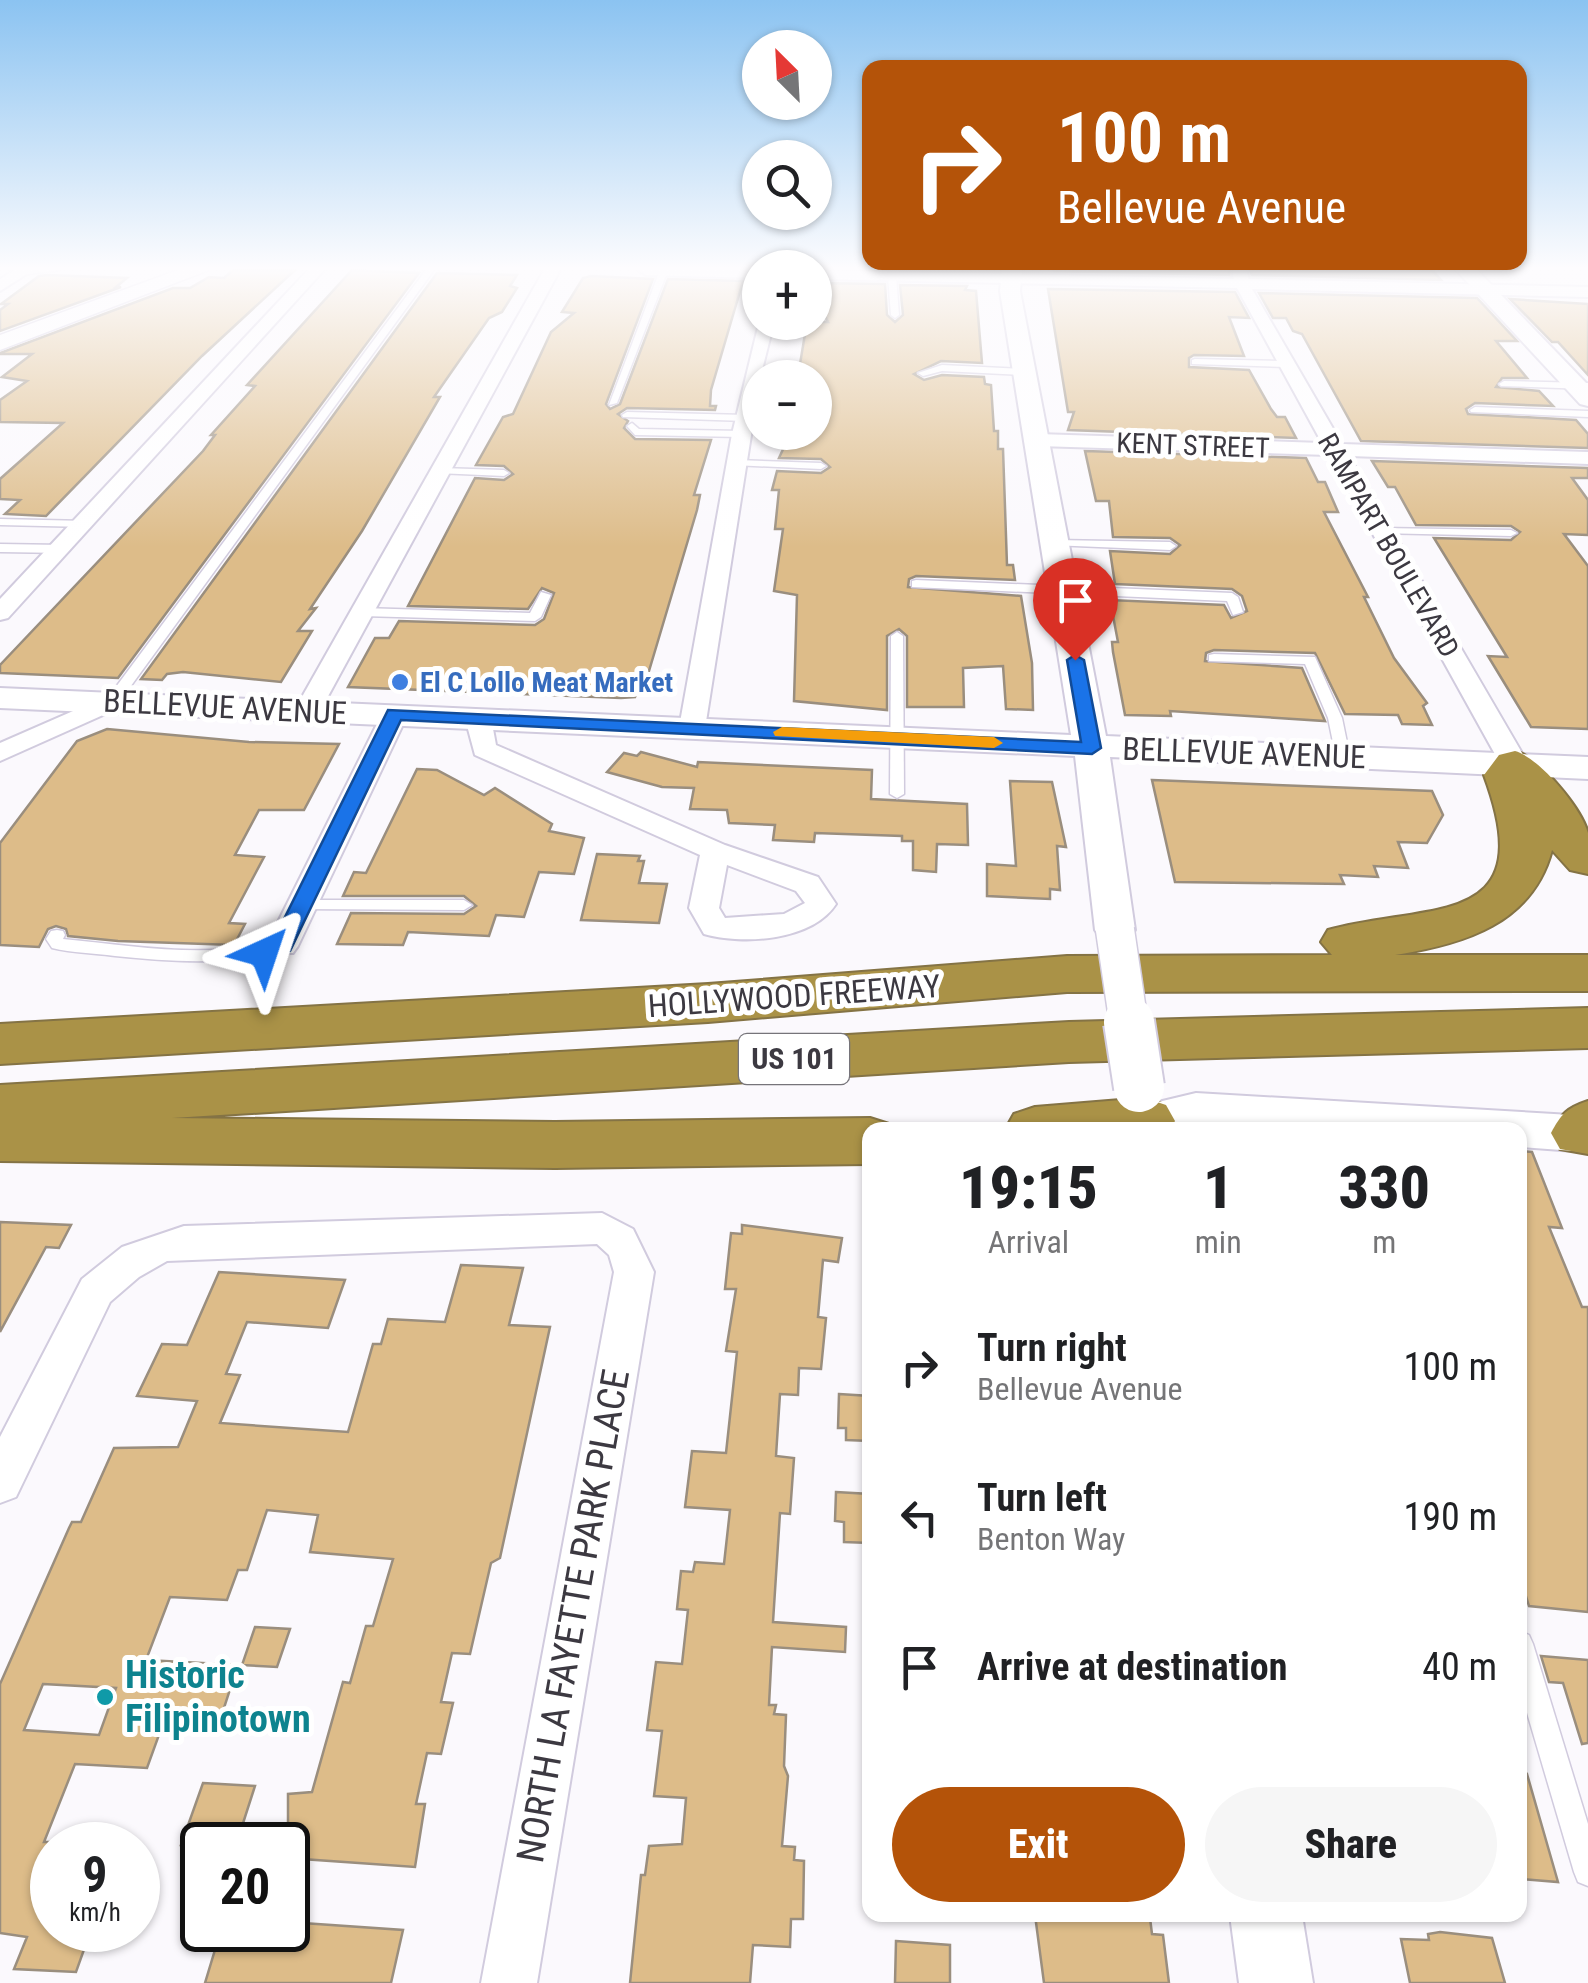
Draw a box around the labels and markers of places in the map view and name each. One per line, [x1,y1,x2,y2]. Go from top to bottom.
pin [1033,558,1118,661]
place label: El C Lollo Meat Market [420,666,673,699]
marker: El C Lollo Meat Market [389,671,411,693]
place label: Historic Filipinotown [125,1653,311,1741]
marker: Historic Filipinotown [94,1686,116,1708]

